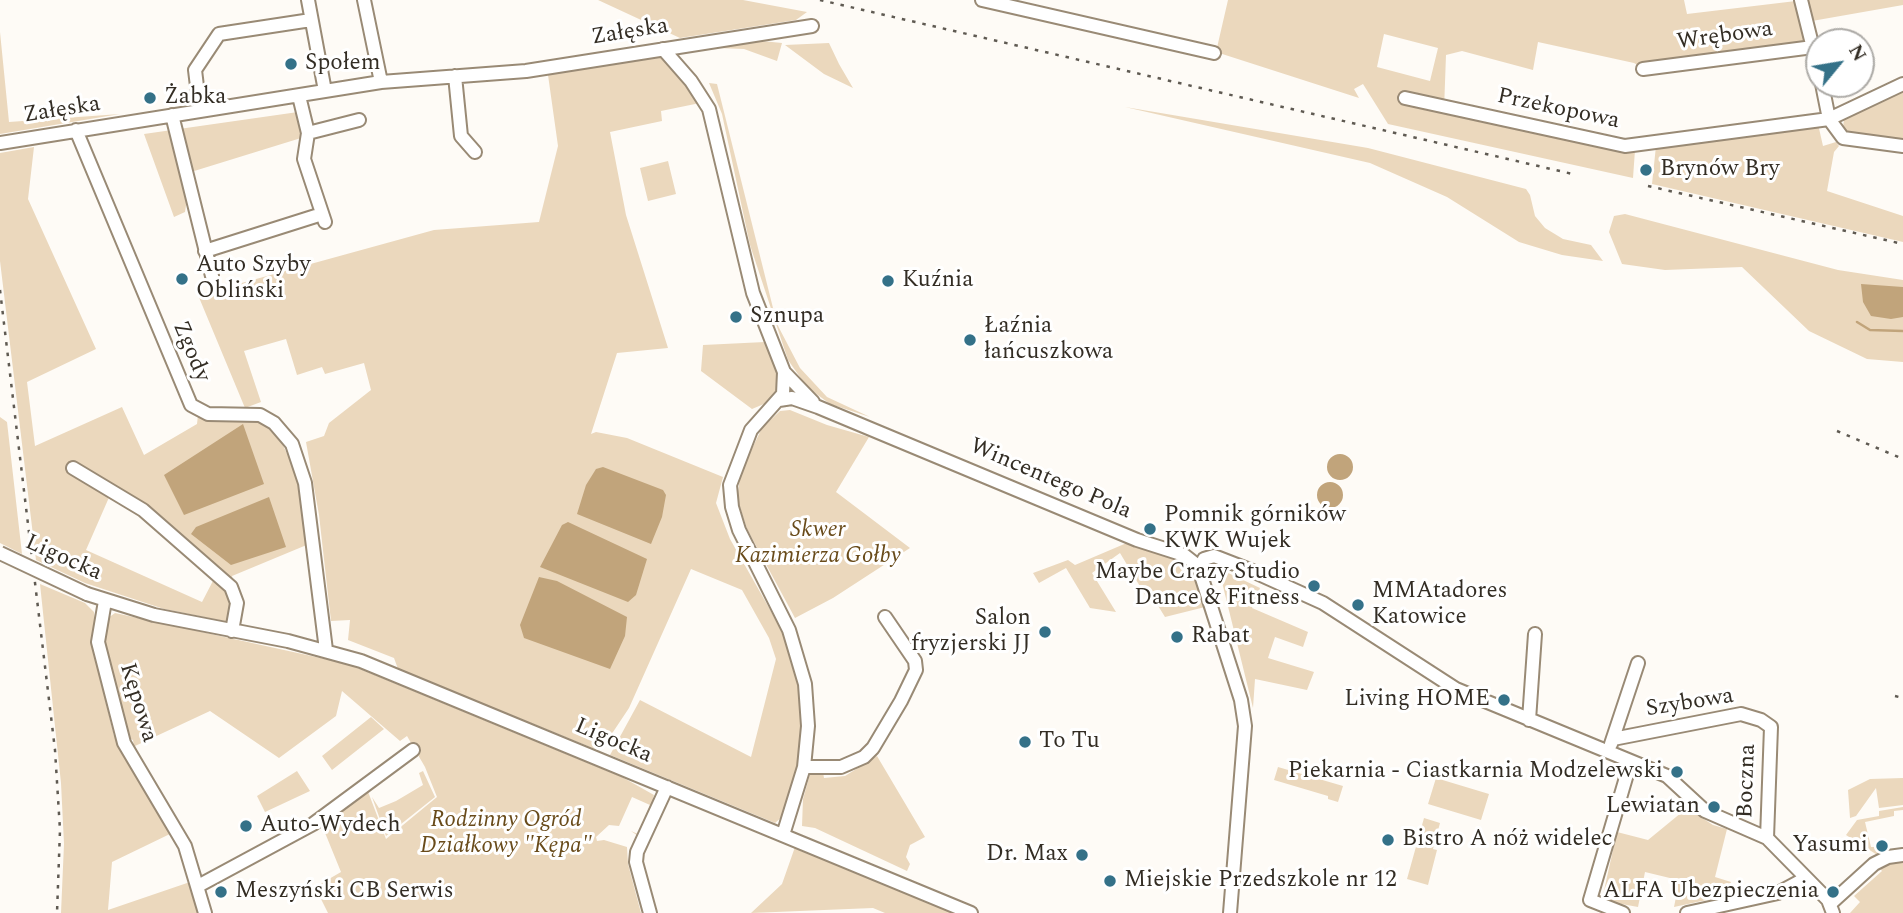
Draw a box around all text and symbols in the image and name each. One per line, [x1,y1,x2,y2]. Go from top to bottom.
street label: Załęska [590,13,670,53]
street label: Wrębowa [1675,17,1775,57]
north arrow [1805,28,1875,98]
text: N [1840,39,1873,67]
place label: Społem [305,50,380,78]
marker: Społem [283,56,299,72]
place label: Żabka [164,84,227,112]
street label: Przekopowa [1494,84,1622,136]
marker: Żabka [142,90,158,106]
street label: Załęska [22,91,102,131]
place label: Brynów Bry [1660,156,1779,184]
marker: Brynów Bry [1638,162,1654,178]
place label: Auto Szyby Obliński [196,252,310,306]
place label: Kuźnia [902,267,974,295]
marker: Auto Szyby Obliński [174,271,190,287]
marker: Kuźnia [880,273,896,289]
place label: Sznupa [750,303,824,331]
marker: Sznupa [728,309,744,325]
place label: Łaźnia łańcuszkowa [984,313,1113,367]
street label: Zgody [165,318,215,386]
marker: Łaźnia łańcuszkowa [962,332,978,348]
street label: Wincentego Pola [965,434,1135,526]
place label: Pomnik górników KWK Wujek [1164,502,1346,556]
park label: Skwer Kazimierza Gołby [735,517,901,571]
marker: Pomnik górników KWK Wujek [1142,521,1158,537]
street label: Ligocka [20,530,106,588]
place label: Maybe Crazy Studio Dance & Fitness [1095,559,1300,613]
marker: Maybe Crazy Studio Dance & Fitness [1306,578,1322,594]
place label: MMAtadores Katowice [1372,578,1508,632]
marker: MMAtadores Katowice [1350,597,1366,613]
place label: Salon fryzjerski JJ [911,605,1031,659]
place label: Rabat [1191,623,1250,651]
marker: Salon fryzjerski JJ [1037,624,1053,640]
marker: Rabat [1169,629,1185,645]
street label: Kępowa [112,660,162,746]
street label: Szybowa [1644,683,1736,725]
place label: Living HOME [1344,686,1490,714]
marker: Living HOME [1496,692,1512,708]
street label: Ligocka [570,713,656,771]
place label: To Tu [1039,728,1100,756]
marker: To Tu [1017,734,1033,750]
street label: Boczna [1733,743,1763,819]
place label: Piekarnia - Ciastkarnia Modzelewski [1288,758,1663,786]
marker: Piekarnia - Ciastkarnia Modzelewski [1669,764,1685,780]
place label: Lewiatan [1606,793,1700,821]
marker: Lewiatan [1706,799,1722,815]
park label: Rodzinny Ogród Działkowy "Kępa" [420,807,592,861]
place label: Auto-Wydech [260,812,401,840]
marker: Auto-Wydech [238,818,254,834]
place label: Bistro A nóż widelec [1402,826,1613,854]
marker: Bistro A nóż widelec [1380,832,1396,848]
place label: Yasumi [1792,832,1868,860]
marker: Yasumi [1874,838,1890,854]
place label: Dr. Max [986,841,1068,869]
marker: Dr. Max [1074,847,1090,863]
place label: Miejskie Przedszkole nr 12 [1124,867,1397,895]
marker: Miejskie Przedszkole nr 12 [1102,873,1118,889]
place label: Meszyński CB Serwis [235,878,454,906]
place label: ALFA Ubezpieczenia [1603,878,1819,906]
marker: Meszyński CB Serwis [213,884,229,900]
marker: ALFA Ubezpieczenia [1825,884,1841,900]

